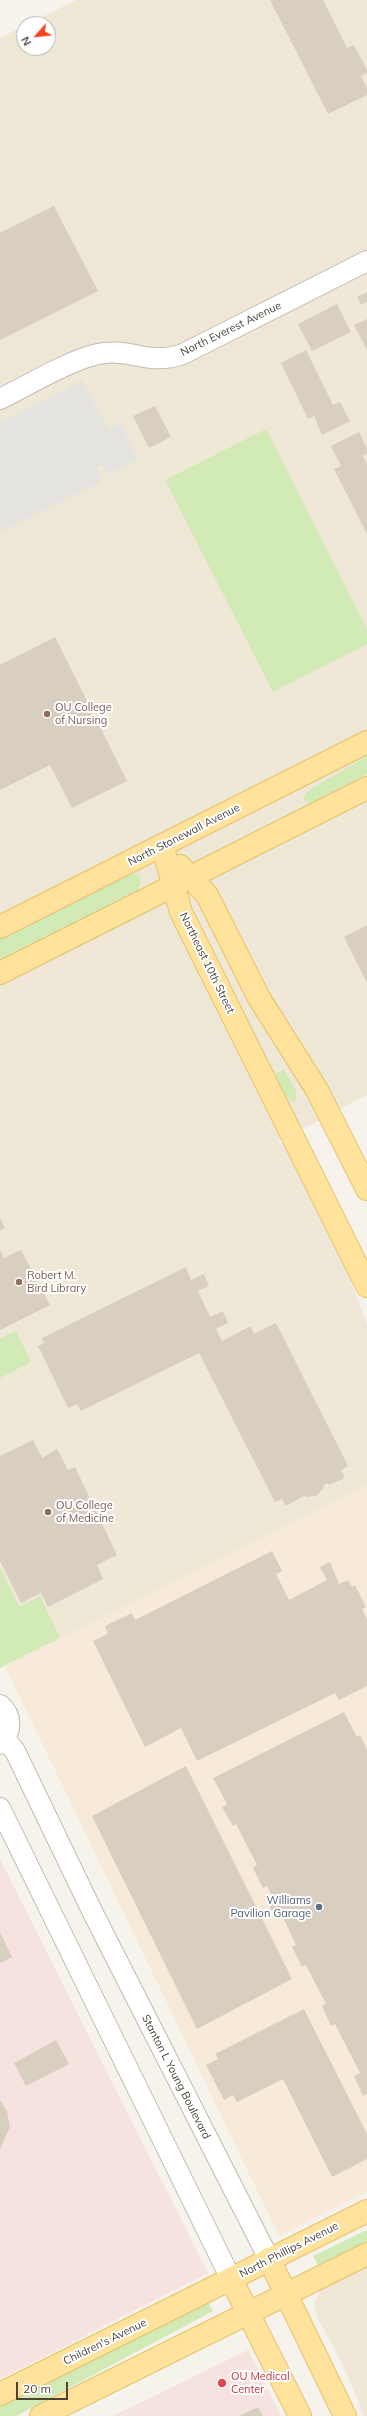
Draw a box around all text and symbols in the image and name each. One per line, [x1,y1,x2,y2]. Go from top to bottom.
north arrow [16,16,56,56]
text: N [18,34,34,48]
street label: North Everest Avenue [178,299,284,359]
place label: OU College of Nursing [55,701,112,727]
marker: OU College of Nursing [42,709,52,719]
street label: North Stonewall Avenue [126,801,242,869]
street label: Northeast 10th Street [177,910,237,1016]
place label: Robert M. Bird Library [27,1269,86,1295]
marker: Robert M. Bird Library [14,1277,24,1287]
place label: OU College of Medicine [56,1499,114,1525]
marker: OU College of Medicine [43,1507,53,1517]
place label: Williams Pavilion Garage [230,1894,311,1920]
marker: Williams Pavilion Garage [314,1902,324,1912]
street label: Stanton L Young Boulevard [139,2013,213,2141]
street label: North Phillips Avenue [237,2219,341,2281]
street label: Children's Avenue [61,2316,149,2368]
place label: OU Medical Center [231,2370,290,2396]
scale bar [18,2374,70,2400]
marker: OU Medical Center [216,2377,228,2389]
text: 20 m [23,2381,51,2396]

